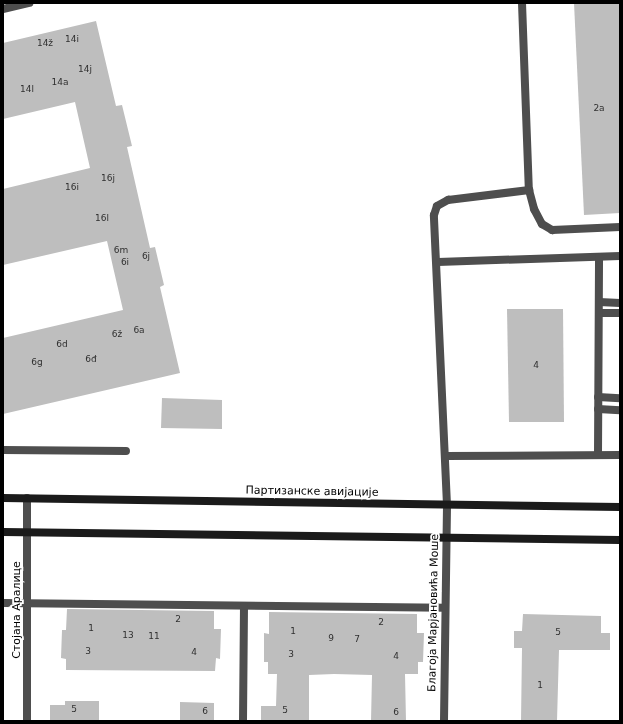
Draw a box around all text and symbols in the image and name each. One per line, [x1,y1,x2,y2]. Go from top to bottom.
house number: 14i [65,34,79,44]
house number: 14ž [37,38,53,48]
house number: 14j [78,64,92,74]
house number: 14a [52,77,68,87]
house number: 14l [20,84,34,94]
house number: 2a [593,103,605,113]
house number: 16j [101,173,115,183]
house number: 16i [65,182,79,192]
house number: 16l [95,213,109,223]
house number: 6m [114,245,128,255]
house number: 6j [142,251,150,261]
house number: 6i [121,257,129,267]
house number: 6a [133,325,145,335]
house number: 6ž [112,329,122,339]
house number: 6d [56,339,68,349]
house number: 6đ [85,354,97,364]
house number: 6g [31,357,43,367]
house number: 4 [533,360,539,370]
street label: Партизанске авијације [245,484,379,500]
street label: Благоја Марјановића Моше [426,534,442,692]
street label: Стојана Аралице [10,561,24,659]
house number: 2 [175,614,181,624]
house number: 2 [378,617,384,627]
house number: 1 [88,623,94,633]
house number: 1 [290,626,296,636]
house number: 5 [555,627,561,637]
house number: 13 [122,630,134,640]
house number: 11 [148,631,160,641]
house number: 9 [328,633,334,643]
house number: 7 [354,634,360,644]
house number: 3 [85,646,91,656]
house number: 4 [191,647,197,657]
house number: 3 [288,649,294,659]
house number: 4 [393,651,399,661]
house number: 1 [537,680,543,690]
house number: 5 [71,704,77,714]
house number: 5 [282,705,288,715]
house number: 6 [202,706,208,716]
house number: 6 [393,707,399,717]

